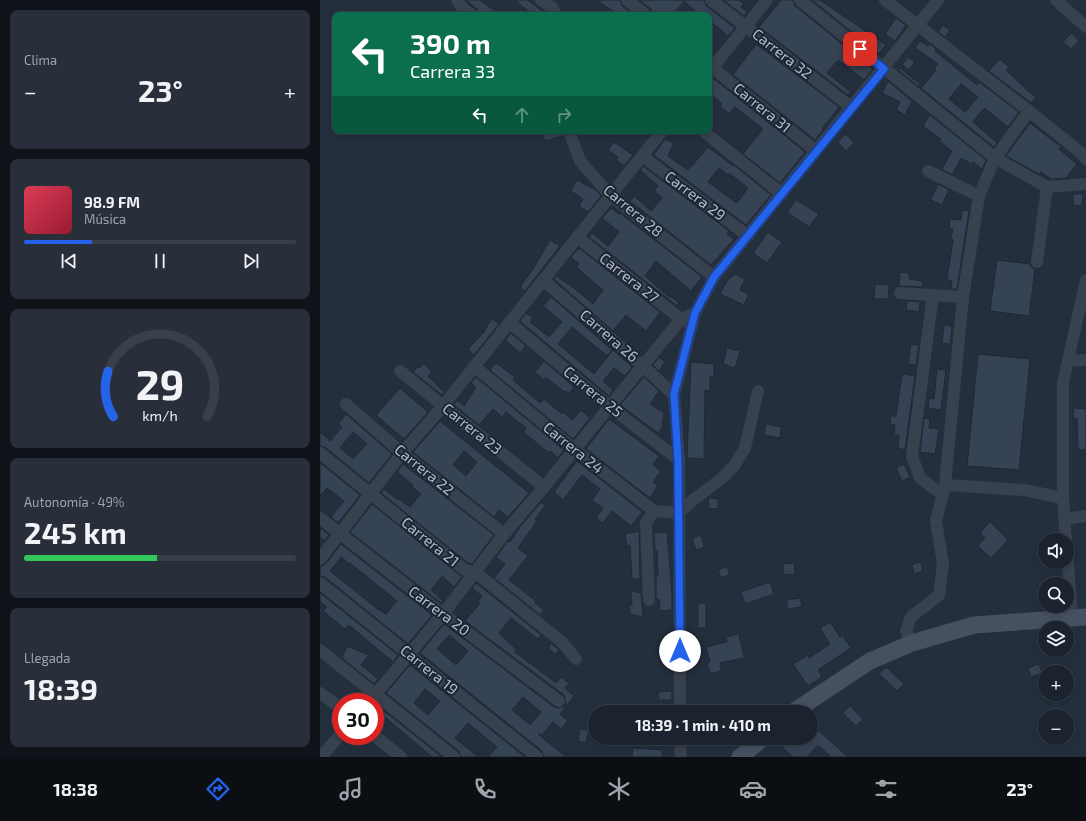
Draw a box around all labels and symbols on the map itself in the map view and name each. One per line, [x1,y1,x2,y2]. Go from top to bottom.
street label: Carrera 32 [749,24,816,82]
pin [843,32,877,66]
street label: Carrera 31 [730,79,795,136]
street label: Carrera 29 [662,167,729,224]
street label: Carrera 28 [600,180,667,240]
street label: Carrera 27 [596,248,663,306]
street label: Carrera 26 [577,305,642,365]
street label: Carrera 25 [560,362,627,420]
street label: Carrera 23 [439,399,506,458]
street label: Carrera 24 [540,418,607,477]
street label: Carrera 22 [391,440,458,499]
street label: Carrera 21 [398,513,463,570]
street label: Carrera 20 [406,581,474,639]
position arrow [659,630,701,672]
street label: Carrera 19 [397,641,462,698]
speed limit sign: 30 [332,693,384,745]

